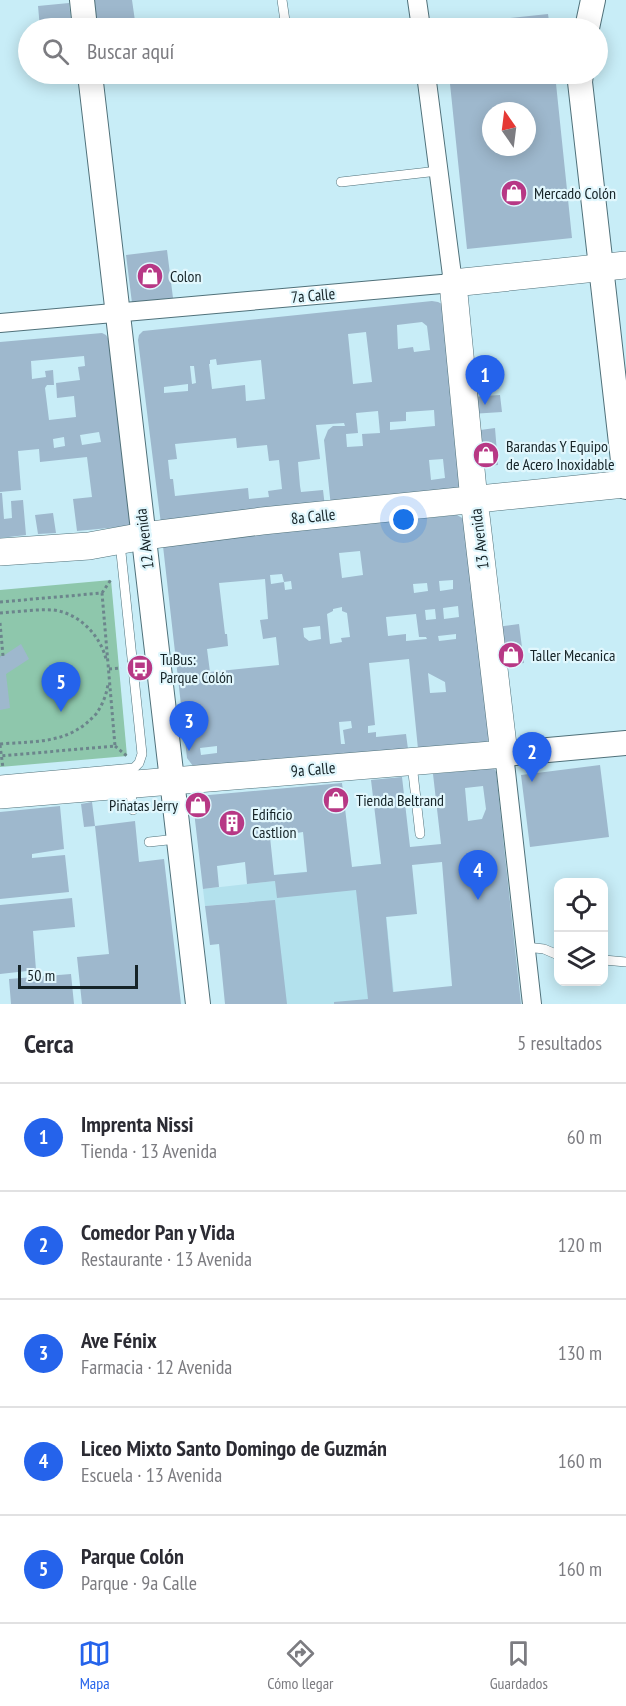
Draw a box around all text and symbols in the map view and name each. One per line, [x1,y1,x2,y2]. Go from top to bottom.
search box [18,18,608,84]
icon: search [39,35,72,68]
text: Buscar aquí [87,37,174,65]
north arrow [482,102,536,156]
shop icon: Mercado Colón [499,178,529,208]
place label: Mercado Colón [534,183,616,203]
shop icon: Colon [135,261,165,291]
place label: Colon [170,266,201,286]
street label: 7a Calle [290,283,336,307]
pin: 1 [466,356,504,405]
place label: Barandas Y Equipo de Acero Inoxidable [506,436,615,474]
shop icon: Barandas Y Equipo de Acero Inoxidable [471,440,501,470]
street label: 8a Calle [290,504,336,528]
your location [389,505,418,534]
street label: 12 Avenida [130,507,158,571]
street label: 13 Avenida [465,507,493,571]
shop icon: Taller Mecanica [496,640,526,670]
place label: Taller Mecanica [530,645,615,665]
place label: TuBus: Parque Colón [160,649,233,687]
bus stop icon: TuBus: Parque Colón [125,653,155,683]
pin: 5 [42,662,80,712]
pin: 3 [170,702,208,751]
pin: 2 [512,732,552,782]
street label: 9a Calle [290,757,336,781]
shop icon: Tienda Beltrand [321,785,351,815]
shop icon: Piñatas Jerry [183,790,213,820]
place label: Tienda Beltrand [356,790,444,810]
place label: Piñatas Jerry [109,795,178,815]
place label: Edificio Castlion [252,804,296,842]
building icon: Edificio Castlion [217,808,247,838]
pin: 4 [458,850,498,900]
map controls [554,878,608,986]
button: locate [554,878,608,932]
button: layers [554,932,608,986]
scale bar [18,962,138,989]
text: 50 m [27,965,55,985]
text: Cerca [24,1027,74,1060]
text: 5 resultados [517,1030,602,1056]
text: Imprenta Nissi [81,1110,194,1138]
text: 1 [39,1124,48,1150]
text: 60 m [567,1124,602,1150]
text: Tienda · 13 Avenida [81,1138,217,1164]
text: Comedor Pan y Vida [81,1218,235,1246]
text: 2 [39,1232,48,1258]
text: 120 m [558,1232,602,1258]
text: Restaurante · 13 Avenida [81,1246,252,1272]
text: Ave Fénix [81,1326,157,1354]
text: 3 [39,1340,48,1366]
text: 130 m [558,1340,602,1366]
text: Farmacia · 12 Avenida [81,1354,232,1380]
text: Liceo Mixto Santo Domingo de Guzmán [81,1434,387,1462]
text: 4 [39,1448,48,1474]
text: 160 m [558,1448,602,1474]
text: Escuela · 13 Avenida [81,1462,222,1488]
text: Parque Colón [81,1542,184,1570]
text: 5 [39,1556,48,1582]
text: 160 m [558,1556,602,1582]
text: Parque · 9a Calle [81,1570,197,1596]
tab: Mapa [78,1637,111,1693]
tab: Cómo llegar [267,1637,333,1693]
tab: Guardados [490,1637,548,1693]

